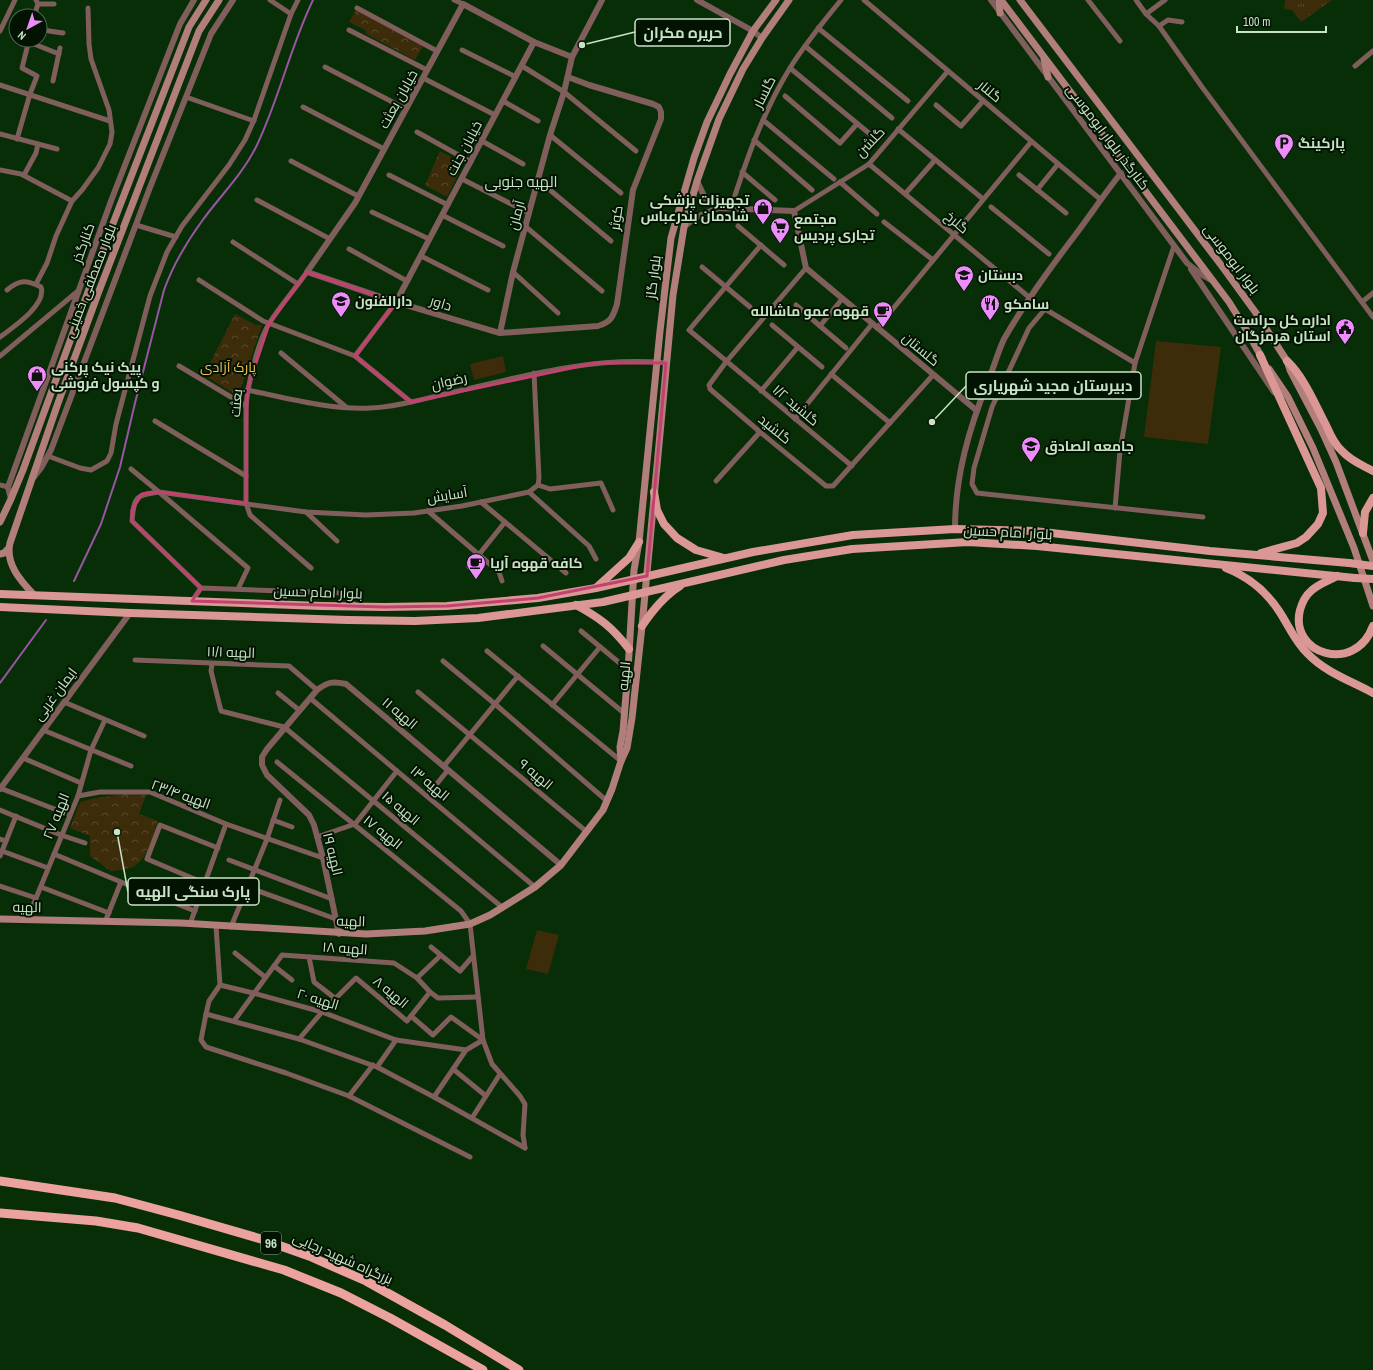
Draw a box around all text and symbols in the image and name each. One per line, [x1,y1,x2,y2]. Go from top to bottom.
north arrow [8,8,48,48]
scale bar [1237,8,1326,34]
text: 100 m [1243,14,1270,30]
callout: حریره مکران [635,19,730,46]
text: حریره مکران [644,22,722,43]
text: N [15,28,29,43]
street label: خیابان بعثت [374,66,422,132]
street label: گلسار [748,73,780,112]
street label: گلنار [974,75,1006,106]
street label: کنارگذر بلوار ابوموسی [1062,81,1154,193]
street label: خیابان جنت [442,117,486,179]
street label: گلشن [851,123,889,161]
parking icon: پارکینگ [1273,132,1295,160]
place label: پارکینگ [1298,134,1345,154]
district label: الهیه جنوبی [484,171,558,192]
place label: تجهیزات پزشکی شادمان بندرعباس [641,191,750,225]
shop icon: تجهیزات پزشکی شادمان بندرعباس [752,197,774,225]
street label: آرمان [503,198,529,232]
street label: کوثر [605,204,627,233]
street label: گلرخ [941,207,973,237]
place label: مجتمع تجاری پردیس [794,210,875,246]
supermarket icon: مجتمع تجاری پردیس [769,216,791,244]
street label: بلوار ابوموسی [1200,220,1264,298]
street label: کنارگذر [67,221,99,266]
street label: بلوار مصطفی خمینی [60,222,120,340]
street label: بلوار گاز [641,254,665,301]
school or university icon: دبستان [953,264,975,292]
place label: دبستان [978,266,1023,284]
school or university icon: دارالفنون [330,290,352,318]
street label: داور [427,291,454,315]
place label: دارالفنون [355,292,412,310]
restaurant icon: سامکو [979,293,1001,321]
place label: سامکو [1004,295,1049,313]
cafe icon: قهوه عمو ماشالله [872,300,894,328]
place label: قهوه عمو ماشالله [751,302,869,320]
place label: اداره کل حراست استان هرمزگان [1233,311,1331,345]
public building icon: اداره کل حراست استان هرمزگان [1334,317,1356,345]
street label: گلستان [899,328,943,370]
place label: پیک نیک پرکنی و کپسول فروشی [51,358,160,393]
park label: پارک آزادی [200,358,256,377]
shop icon: پیک نیک پرکنی و کپسول فروشی [26,364,48,392]
street label: رضوان [429,368,469,394]
callout: دبیرستان مجید شهریاری [966,372,1141,399]
text: دبیرستان مجید شهریاری [974,375,1132,396]
street label: گلشید ۱/۲ [769,381,823,429]
street label: بعثت [226,388,246,418]
street label: گلشید [755,411,795,447]
school or university icon: جامعه الصادق [1020,435,1042,463]
place label: جامعه الصادق [1045,437,1134,455]
street label: آسایش [426,483,469,507]
street label: بلوار امام حسین [963,521,1053,544]
cafe icon: کافه قهوه آریا [465,552,487,580]
place label: کافه قهوه آریا [490,554,582,572]
street label: بلوار امام حسین [273,581,363,604]
street label: الهیه ۱۱/۱ [206,642,256,662]
street label: الهیه [614,661,634,691]
street label: ایمان غربی [29,664,81,724]
street label: الهیه ۱۱ [379,693,421,733]
street label: الهیه ۹ [515,754,557,794]
street label: الهیه ۱۳ [407,761,453,805]
street label: الهیه ۲۳/۴ [149,775,213,813]
street label: الهیه ۱۵ [378,787,424,829]
street label: الهیه ۲۷ [39,790,73,842]
street label: الهیه ۱۷ [360,811,406,853]
street label: الهیه ۱۹ [319,831,347,877]
callout: پارک سنگی الهیه [128,878,259,905]
text: پارک سنگی الهیه [136,881,251,903]
street label: الهیه [12,898,42,916]
street label: الهیه [336,911,366,931]
street label: الهیه ۱۸ [322,937,368,959]
street label: الهیه ۸ [370,972,412,1012]
street label: الهیه ۲۰ [295,984,341,1014]
street label: بزرگراه شهید رجایی [290,1228,396,1288]
road number: 96 [261,1232,281,1254]

